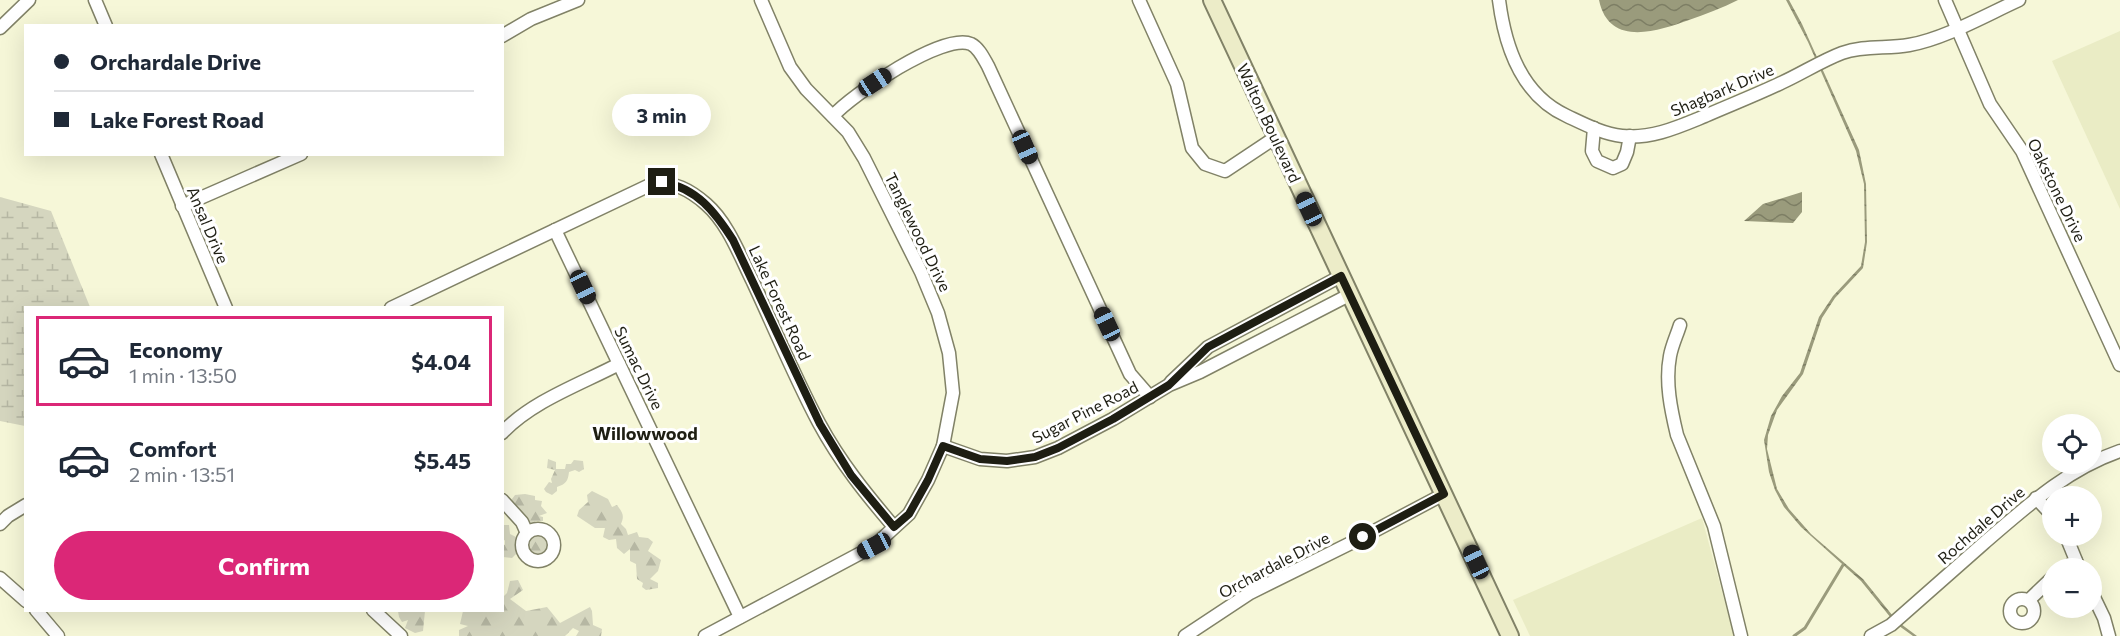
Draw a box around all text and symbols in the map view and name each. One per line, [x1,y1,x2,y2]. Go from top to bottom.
text: Orchardale Drive [90,48,261,75]
street label: Shagbark Drive [1667,59,1776,120]
street label: Walton Boulevard [1234,60,1305,185]
car [855,65,895,99]
callout: 3 min [612,95,712,137]
text: 3 min [636,103,687,127]
text: Lake Forest Road [90,106,264,133]
car [1009,127,1041,167]
street label: Oakstone Drive [2024,135,2091,245]
route end [648,168,675,195]
street label: Tanglewood Drive [881,169,955,294]
street label: Ansal Drive [184,184,233,266]
car [1293,189,1325,229]
street label: Lake Forest Road [746,242,815,363]
car [567,267,599,307]
car [1091,304,1123,344]
street label: Sumac Drive [611,323,668,413]
icon: car [57,334,111,388]
text: Economy [129,336,223,363]
text: $4.04 [411,348,471,375]
text: 1 min · 13:50 [129,363,237,387]
street label: Sugar Pine Road [1028,377,1141,447]
map controls [2042,414,2102,618]
button: locate [2042,414,2102,474]
district label: Willowwood [592,422,698,444]
icon: car [57,433,111,487]
text: Comfort [129,435,217,462]
text: $5.45 [414,447,471,474]
text: 2 min · 13:51 [129,462,235,486]
street label: Rochdale Drive [1933,482,2028,567]
button: + [2042,486,2102,546]
route start [1349,523,1376,550]
street label: Orchardale Drive [1215,527,1332,602]
car [854,530,894,562]
button: Confirm [54,531,474,600]
car [1460,542,1492,582]
button: − [2042,558,2102,618]

